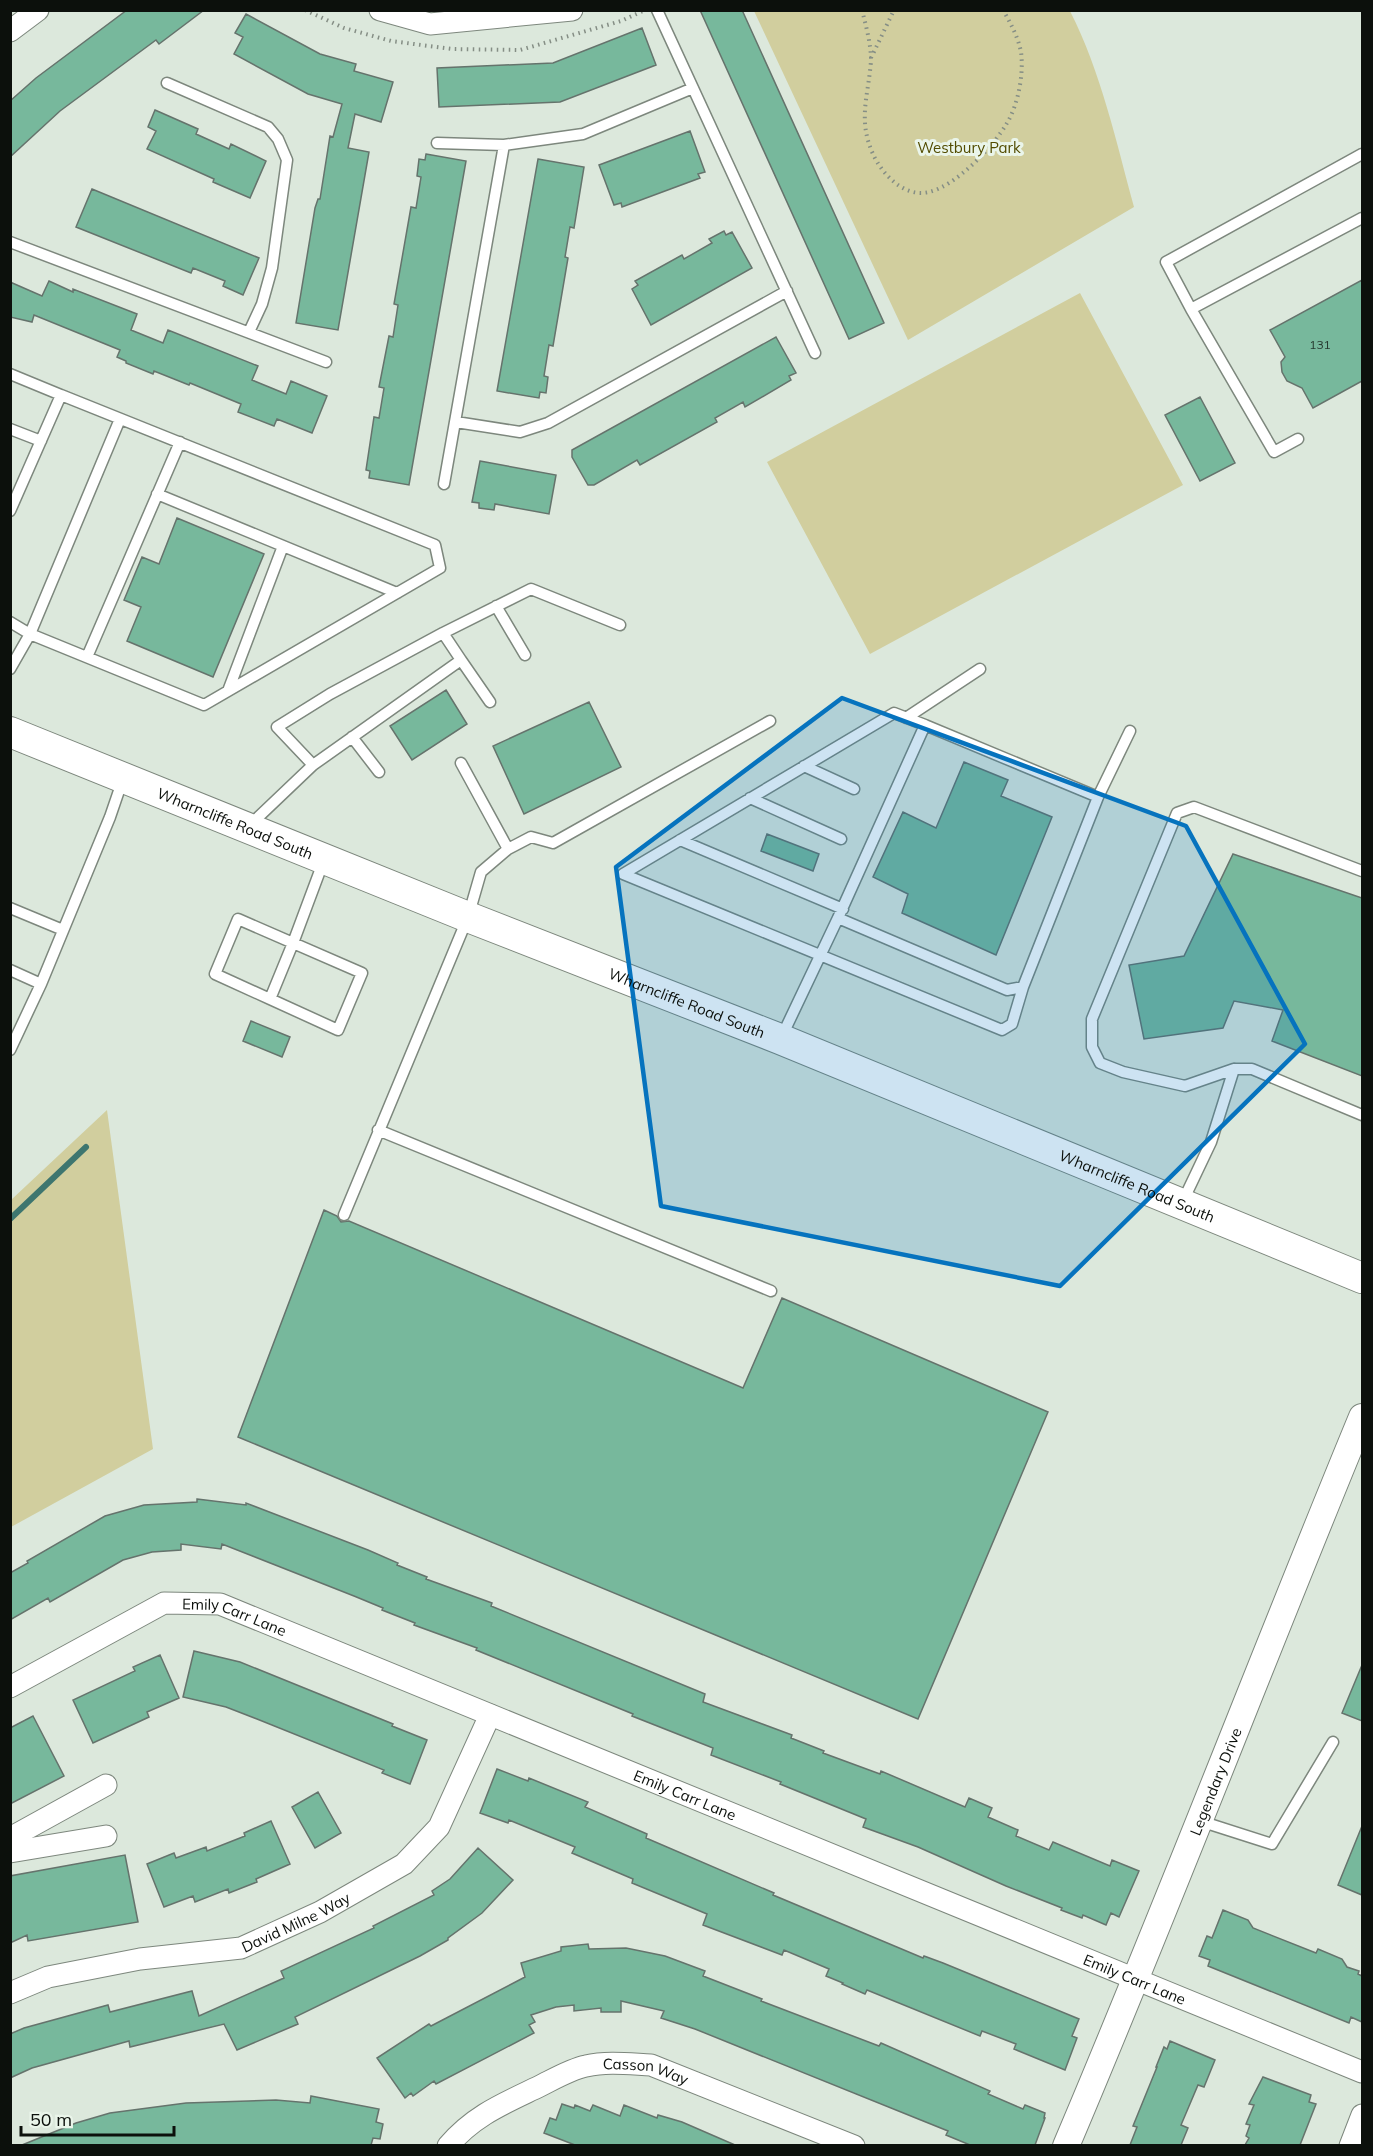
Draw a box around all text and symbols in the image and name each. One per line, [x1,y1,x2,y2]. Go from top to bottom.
park label: Westbury Park [917,138,1021,157]
house number: 131 [1309,337,1331,352]
street label: Wharncliffe Road South [155,783,316,863]
street label: Wharncliffe Road South [606,963,768,1042]
street label: Wharncliffe Road South [1056,1145,1218,1226]
street label: Emily Carr Lane [182,1594,289,1640]
street label: Legendary Drive [1185,1725,1245,1838]
street label: Emily Carr Lane [631,1765,739,1824]
street label: David Milne Way [238,1887,353,1956]
street label: Emily Carr Lane [1081,1949,1189,2008]
street label: Casson Way [602,2054,691,2089]
scale bar [21,2099,174,2137]
text: 50 m [30,2108,72,2131]

